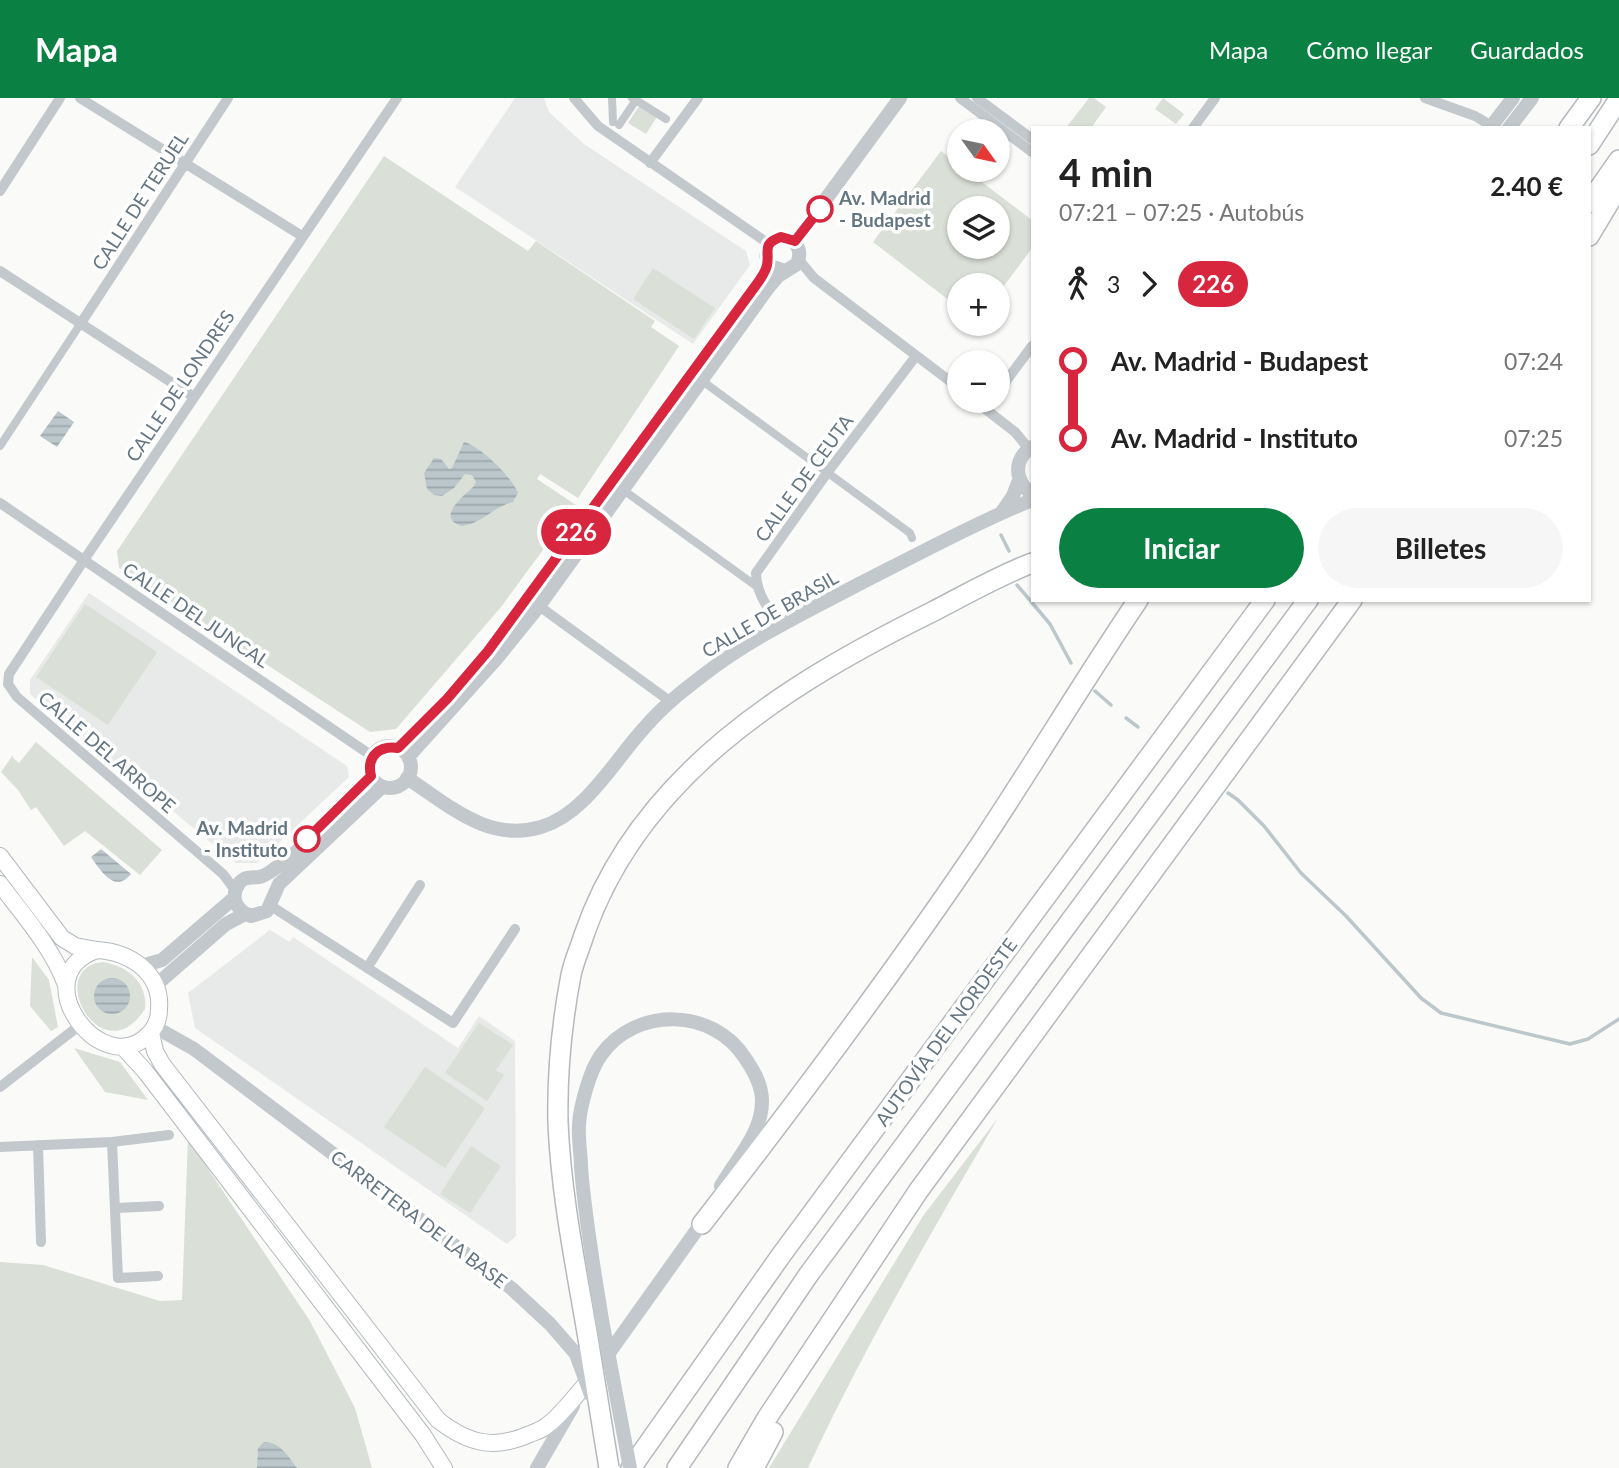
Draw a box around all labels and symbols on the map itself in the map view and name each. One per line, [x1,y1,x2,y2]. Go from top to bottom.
north arrow [947,119,1010,182]
street label: CALLE DE TERUEL [87,127,193,274]
place label: Av. Madrid - Budapest [838,186,931,231]
marker: Av. Madrid - Budapest [807,196,833,222]
street label: CALLE DE LONDRES [120,306,239,466]
street label: CALLE DE CEUTA [750,410,858,546]
line badge: 226 [536,509,616,555]
street label: CALLE DEL JUNCAL [119,557,274,672]
street label: CALLE DE BRASIL [697,565,842,662]
street label: CALLE DEL ARROPE [34,686,181,817]
place label: Av. Madrid - Instituto [195,816,288,861]
marker: Av. Madrid - Instituto [294,826,320,852]
street label: AUTOVÍA DEL NORDESTE [870,933,1021,1130]
street label: CARRETERA DE LA BASE [327,1145,512,1292]

